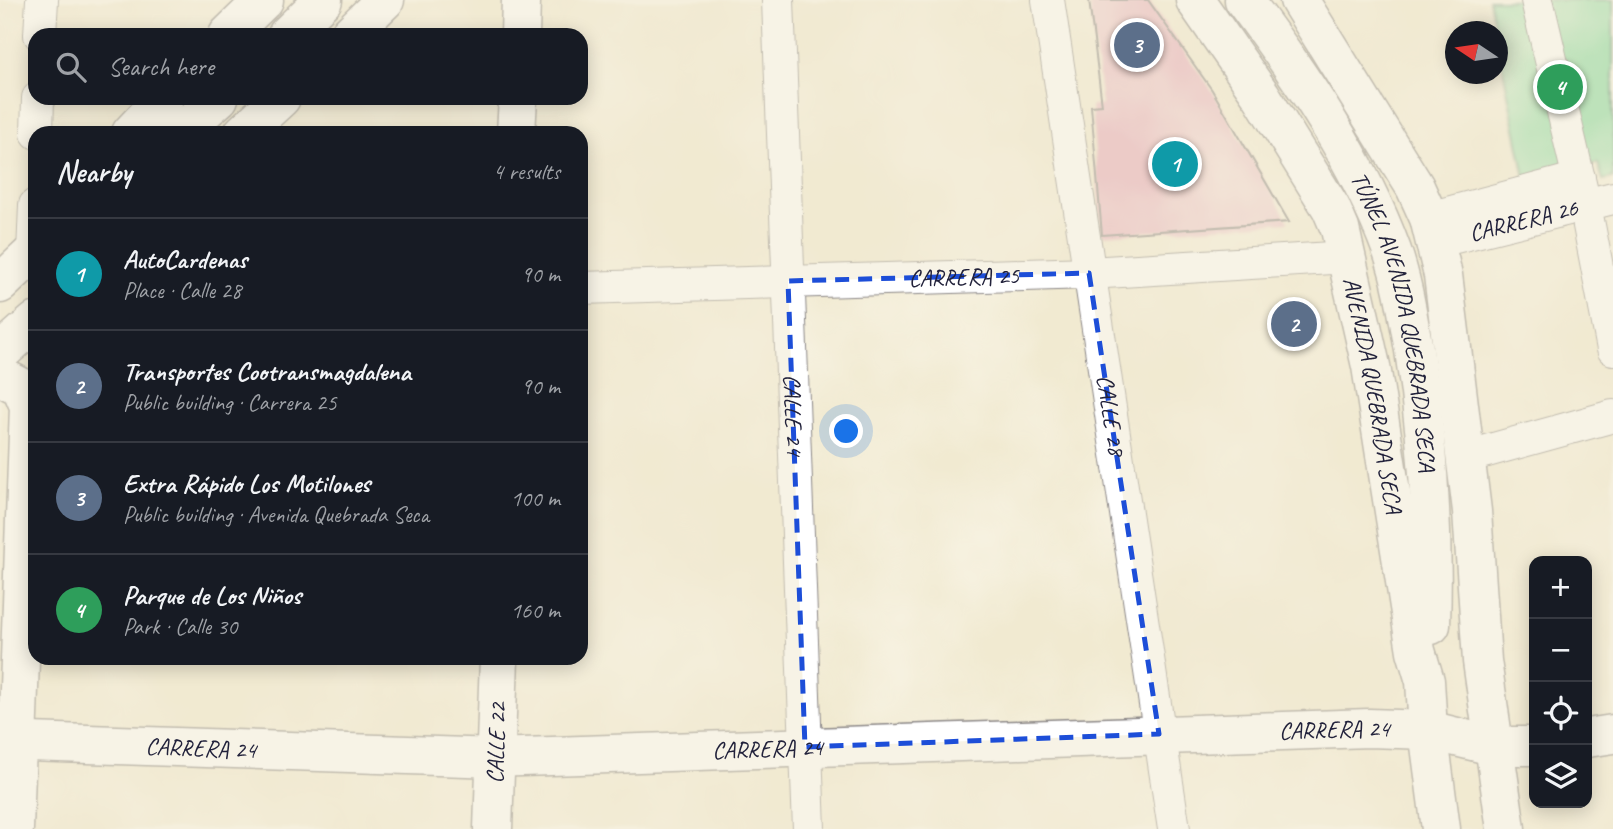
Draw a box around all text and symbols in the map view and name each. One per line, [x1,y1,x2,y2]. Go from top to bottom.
pin: 3 [1114,19,1160,71]
north arrow [1445,21,1508,84]
search box [28,28,588,105]
icon: search [52,48,90,86]
text: Search here [108,50,214,83]
pin: 4 [1537,61,1583,113]
pin: 1 [1152,138,1198,190]
text: Nearby [56,153,132,191]
text: 4 results [493,157,560,186]
street label: TÚNEL AVENIDA QUEBRADA SECA [1342,172,1438,476]
street label: CARRERA 26 [1466,192,1582,248]
text: AutoCardenas [123,243,247,276]
text: 1 [74,260,84,289]
text: 90 m [521,260,560,289]
street label: CARRERA 25 [908,260,1021,293]
street label: AVENIDA QUEBRADA SECA [1338,274,1408,516]
text: Place · Calle 28 [123,276,241,305]
pin: 2 [1271,298,1317,350]
text: Transportes Cootransmagdalena [123,355,411,388]
text: 2 [74,372,84,401]
text: 90 m [521,372,560,401]
street label: CALLE 28 [1090,373,1132,460]
street label: CALLE 24 [777,374,810,458]
text: Public building · Carrera 25 [123,388,337,417]
your location [829,414,863,448]
text: Extra Rápido Los Motilones [123,467,370,500]
text: 3 [74,484,84,513]
text: 100 m [511,484,560,513]
text: Public building · Avenida Quebrada Seca [123,500,429,529]
map controls [1529,556,1592,808]
button: + [1529,556,1592,619]
text: Parque de Los Niños [123,579,301,612]
text: 4 [74,596,84,625]
text: 160 m [511,596,560,625]
text: Park · Calle 30 [123,612,237,641]
button: − [1529,619,1592,682]
button: locate [1529,682,1592,745]
street label: CALLE 22 [480,700,513,784]
street label: CARRERA 24 [1278,713,1392,746]
street label: CARRERA 24 [145,731,259,765]
street label: CARRERA 24 [712,732,826,766]
button: layers [1529,745,1592,808]

